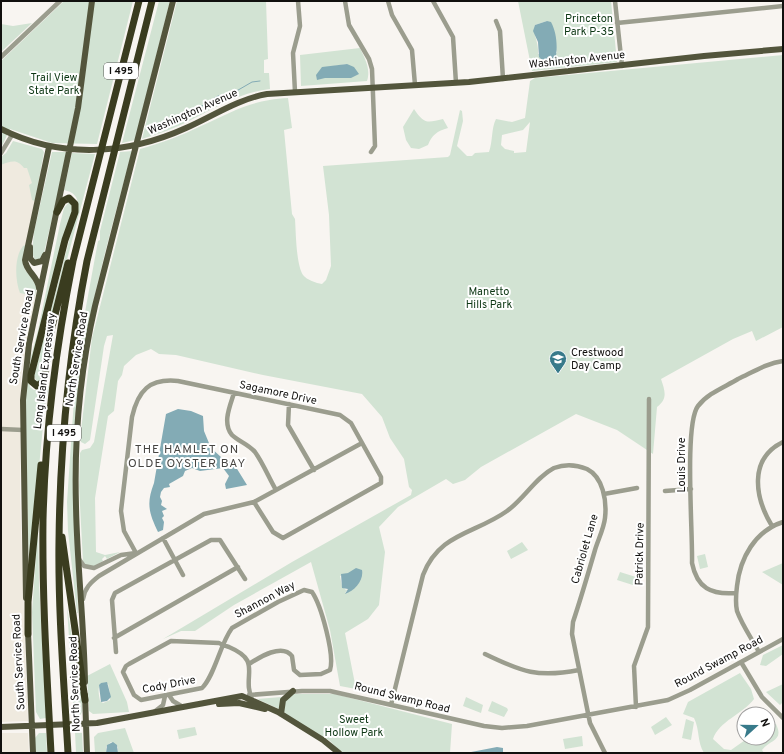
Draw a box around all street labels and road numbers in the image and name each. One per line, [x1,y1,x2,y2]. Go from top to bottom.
street label: Washington Avenue [528,48,626,72]
road number: I 495 [104,63,138,79]
street label: Washington Avenue [146,86,240,138]
street label: South Service Road [7,288,37,386]
street label: North Service Road [63,311,91,407]
street label: Long Island Expressway [31,312,59,430]
street label: Sagamore Drive [238,378,318,408]
road number: I 495 [47,425,81,441]
street label: Louis Drive [675,437,689,493]
street label: Cabriolet Lane [568,512,602,586]
street label: Patrick Drive [632,522,648,586]
street label: Shannon Way [232,578,298,622]
street label: South Service Road [9,614,29,710]
street label: Round Swamp Road [672,633,766,691]
street label: North Service Road [66,636,84,732]
street label: Cody Drive [141,673,197,697]
street label: Round Swamp Road [353,679,451,717]

